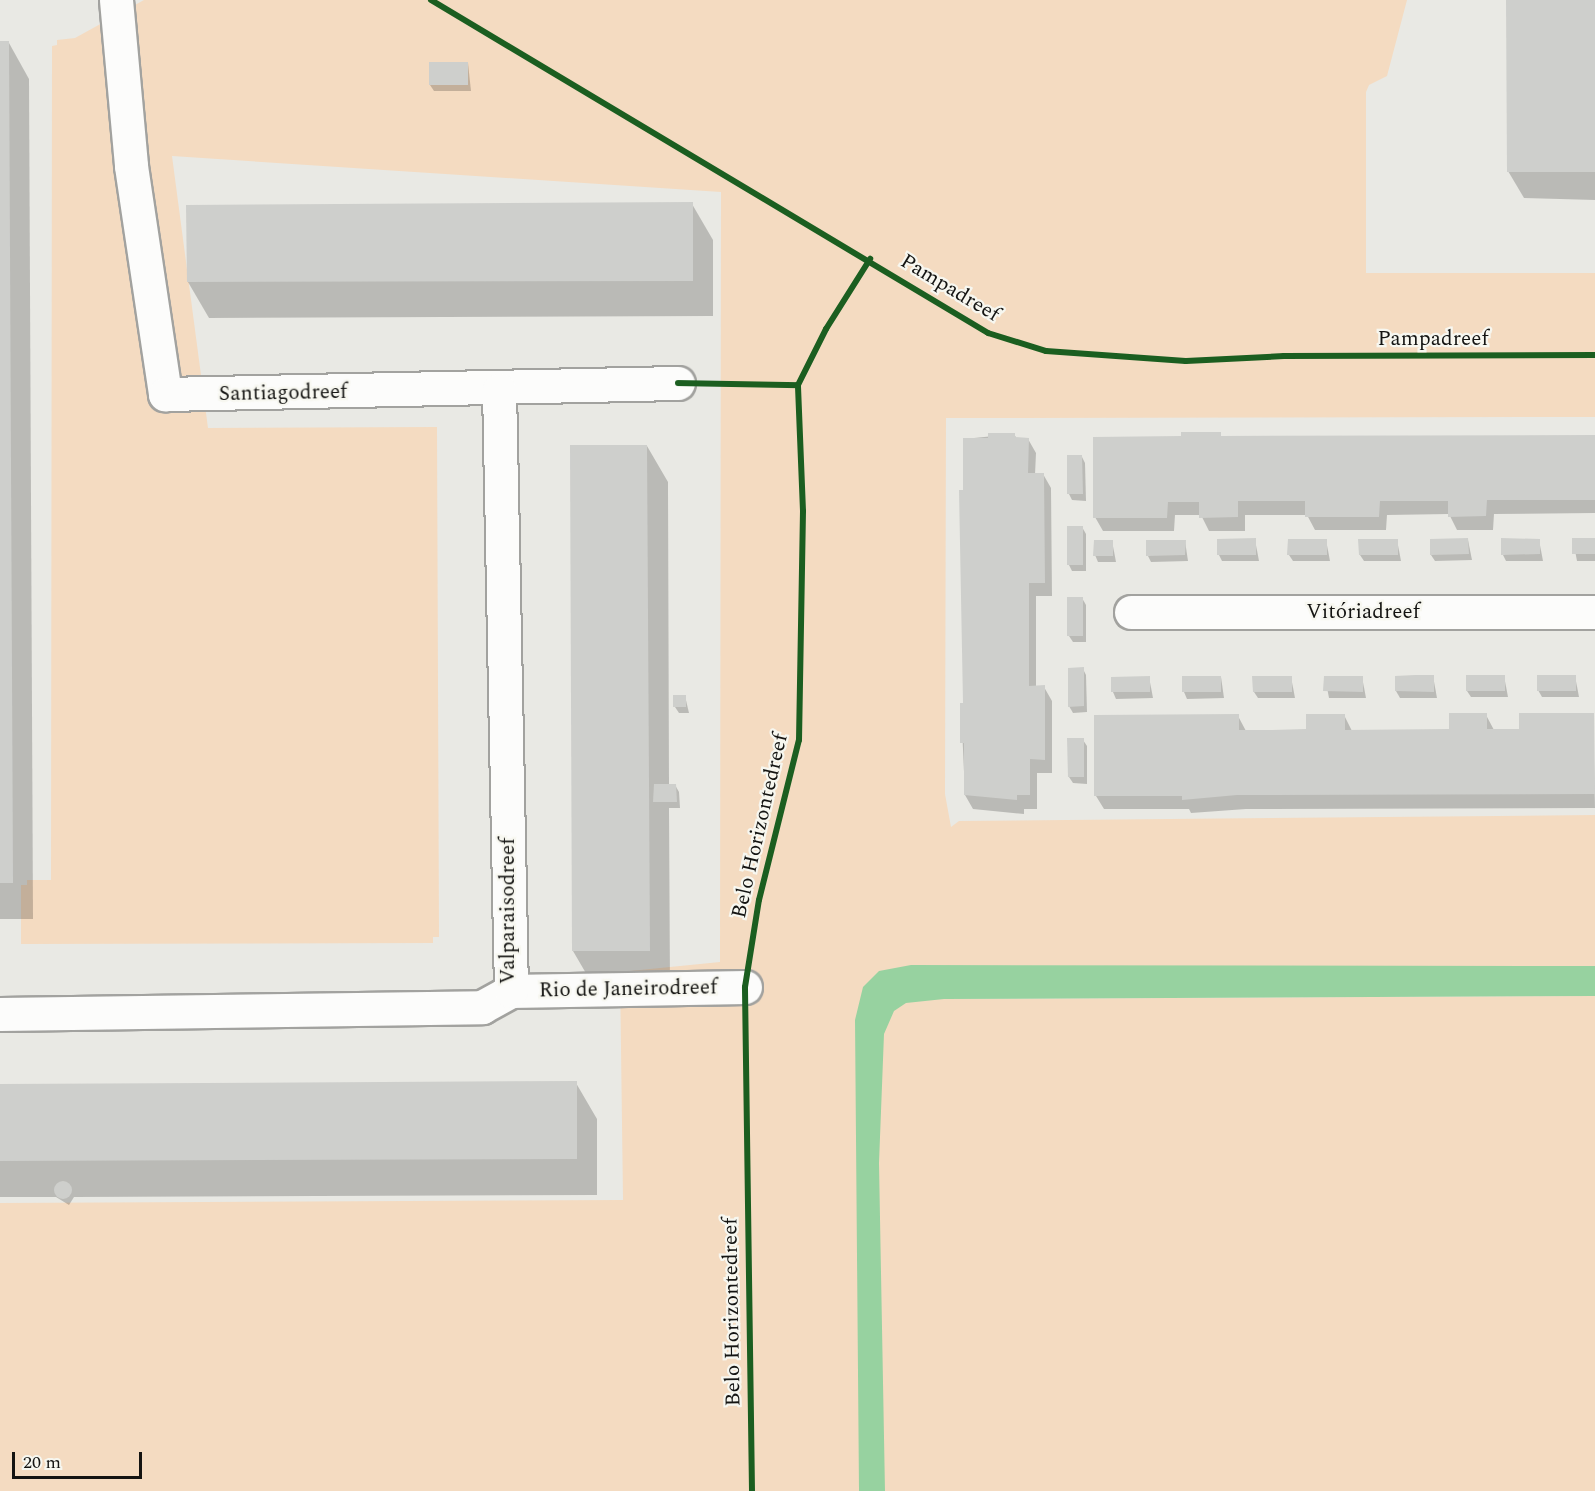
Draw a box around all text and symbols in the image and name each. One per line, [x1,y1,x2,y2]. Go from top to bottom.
street label: Pampadreef [896,249,1004,327]
street label: Pampadreef [1377,326,1489,352]
street label: Santiagodreef [219,379,347,407]
street label: Vitóriadreef [1306,599,1420,625]
street label: Belo Horizontedreef [726,731,794,921]
street label: Valparaisodreef [495,838,521,984]
street label: Rio de Janeirodreef [539,975,717,1003]
street label: Belo Horizontedreef [718,1217,746,1407]
scale bar [15,1440,146,1478]
text: 20 m [23,1449,61,1476]

